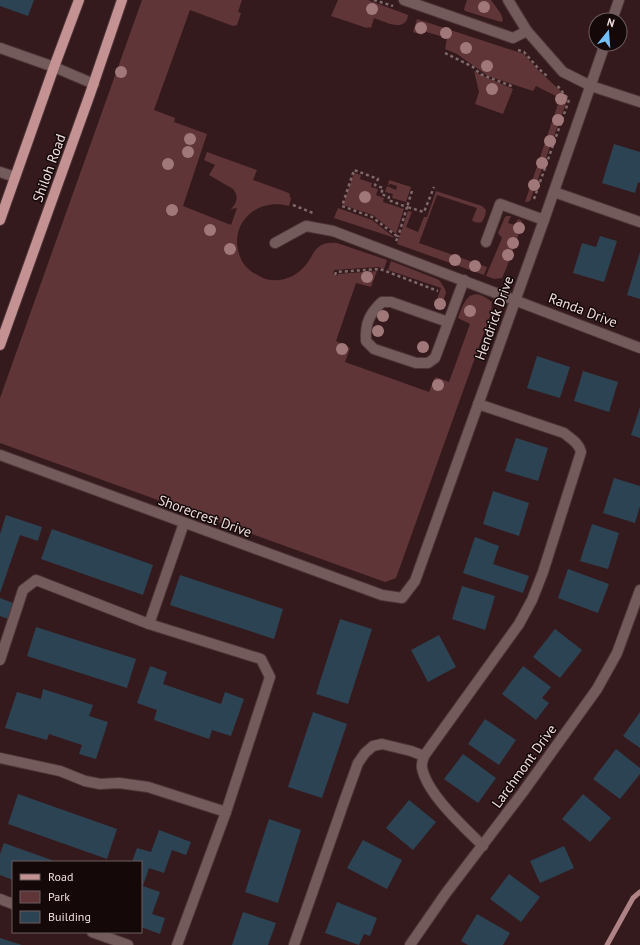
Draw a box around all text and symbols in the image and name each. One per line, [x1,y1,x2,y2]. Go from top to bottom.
north arrow [588,12,628,52]
text: N [605,15,616,30]
street label: Shiloh Road [28,131,70,205]
street label: Hendrick Drive [471,274,517,362]
street label: Randa Drive [546,289,620,331]
street label: Shorecrest Drive [156,491,254,541]
street label: Larchmont Drive [488,721,560,811]
legend [12,861,142,933]
text: Road [48,869,73,884]
text: Park [48,889,70,904]
text: Building [48,909,91,924]

